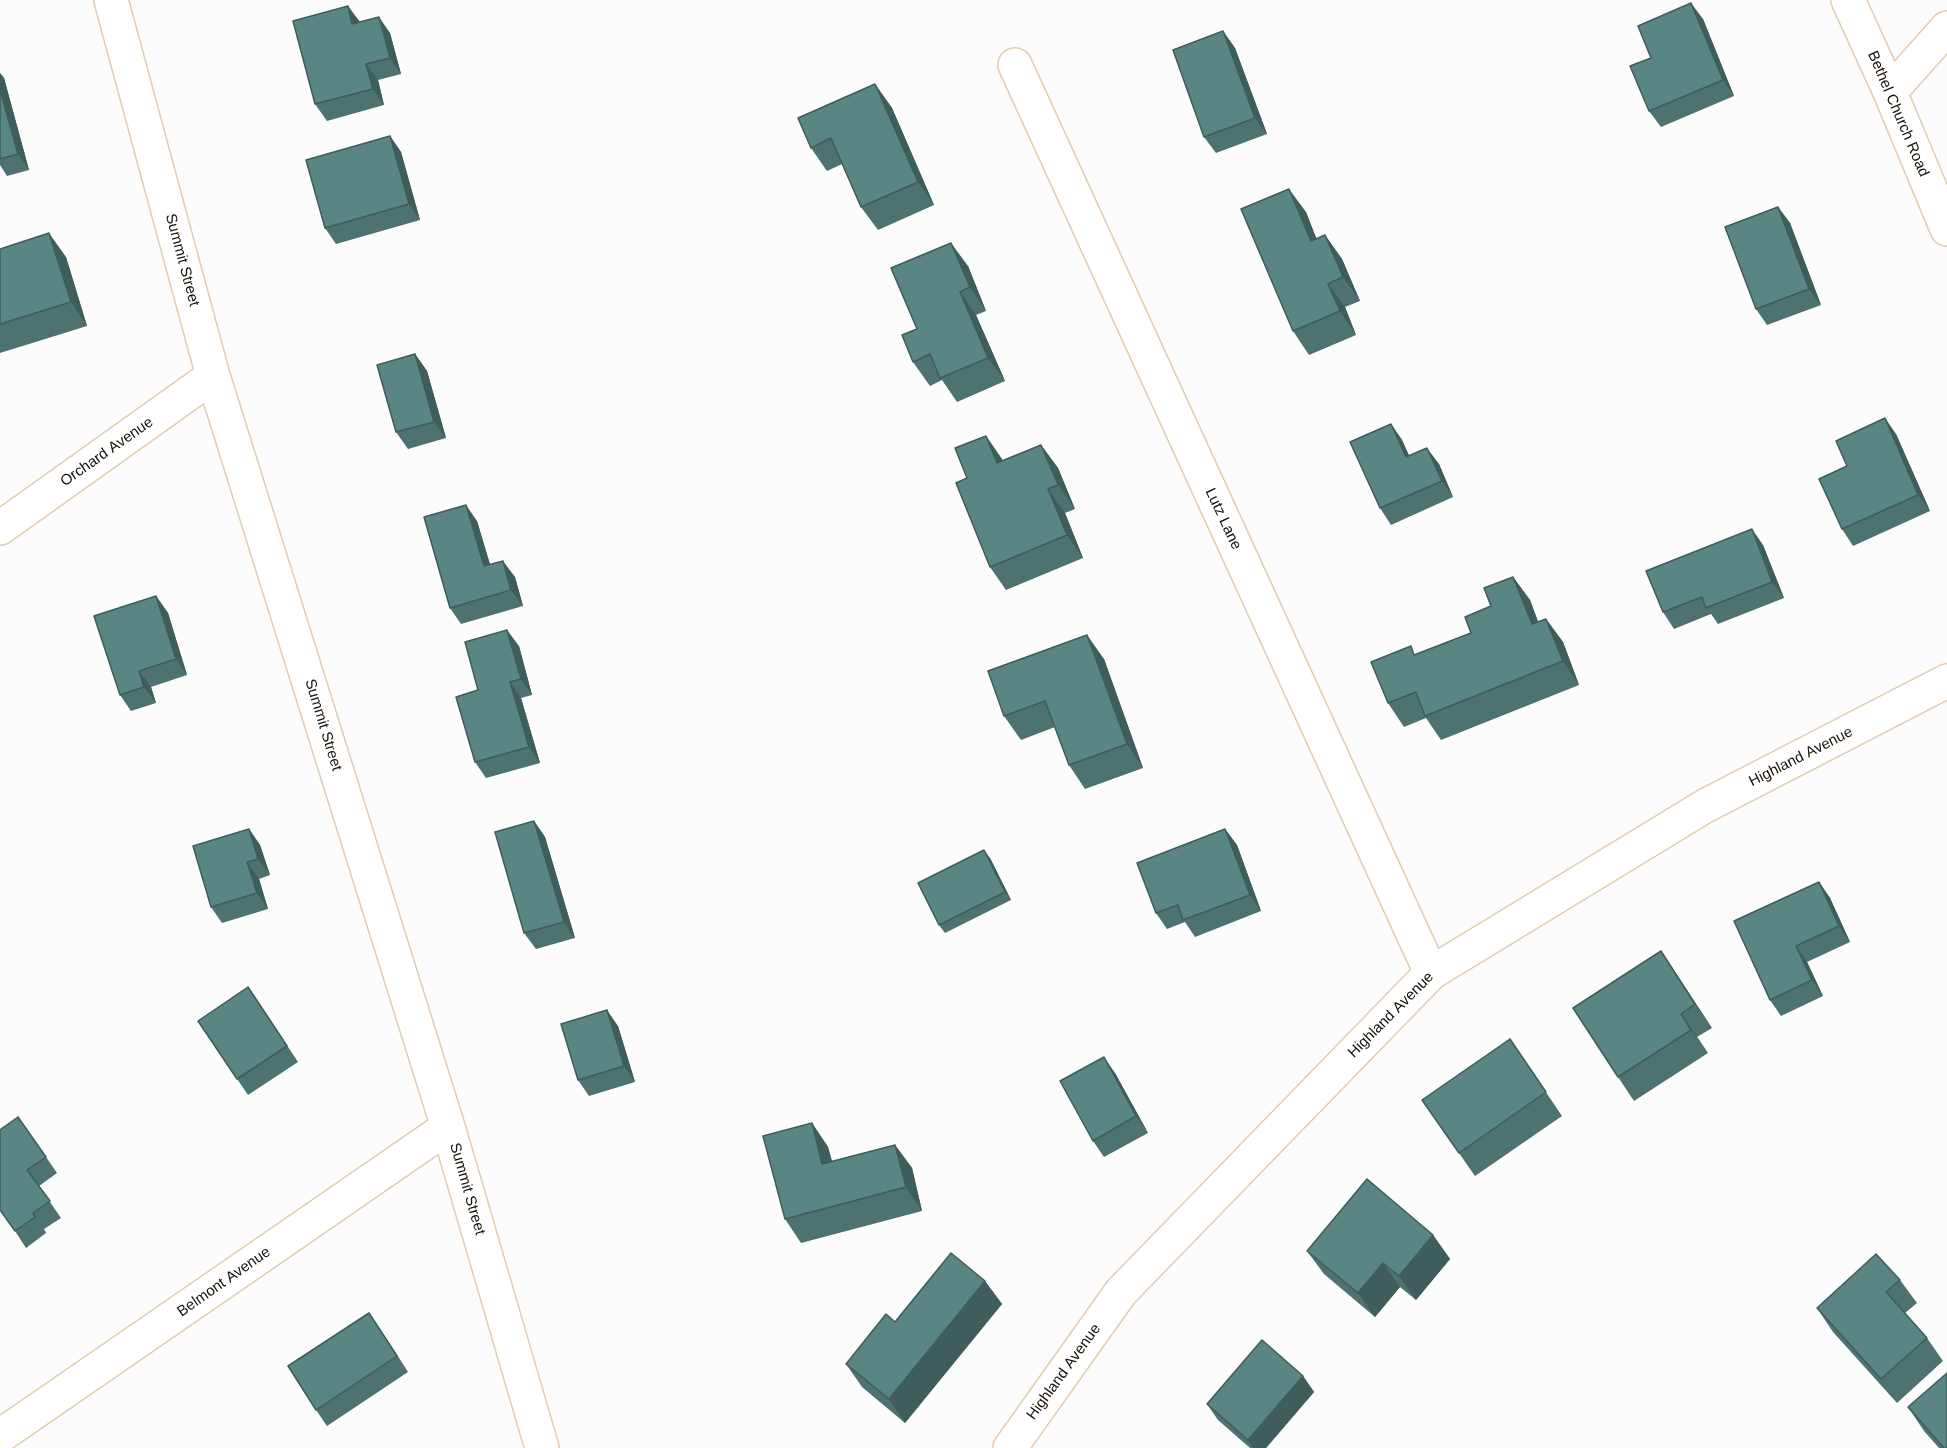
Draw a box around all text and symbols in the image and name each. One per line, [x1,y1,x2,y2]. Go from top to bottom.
street label: Bethel Church Road [1863,48,1933,180]
street label: Summit Street [161,212,203,308]
street label: Orchard Avenue [57,413,157,491]
street label: Lutz Lane [1201,485,1245,553]
street label: Summit Street [301,677,345,773]
street label: Highland Avenue [1746,723,1856,791]
street label: Highland Avenue [1344,968,1438,1062]
street label: Summit Street [445,1141,489,1237]
street label: Belmont Avenue [174,1243,274,1321]
street label: Highland Avenue [1023,1321,1105,1423]

